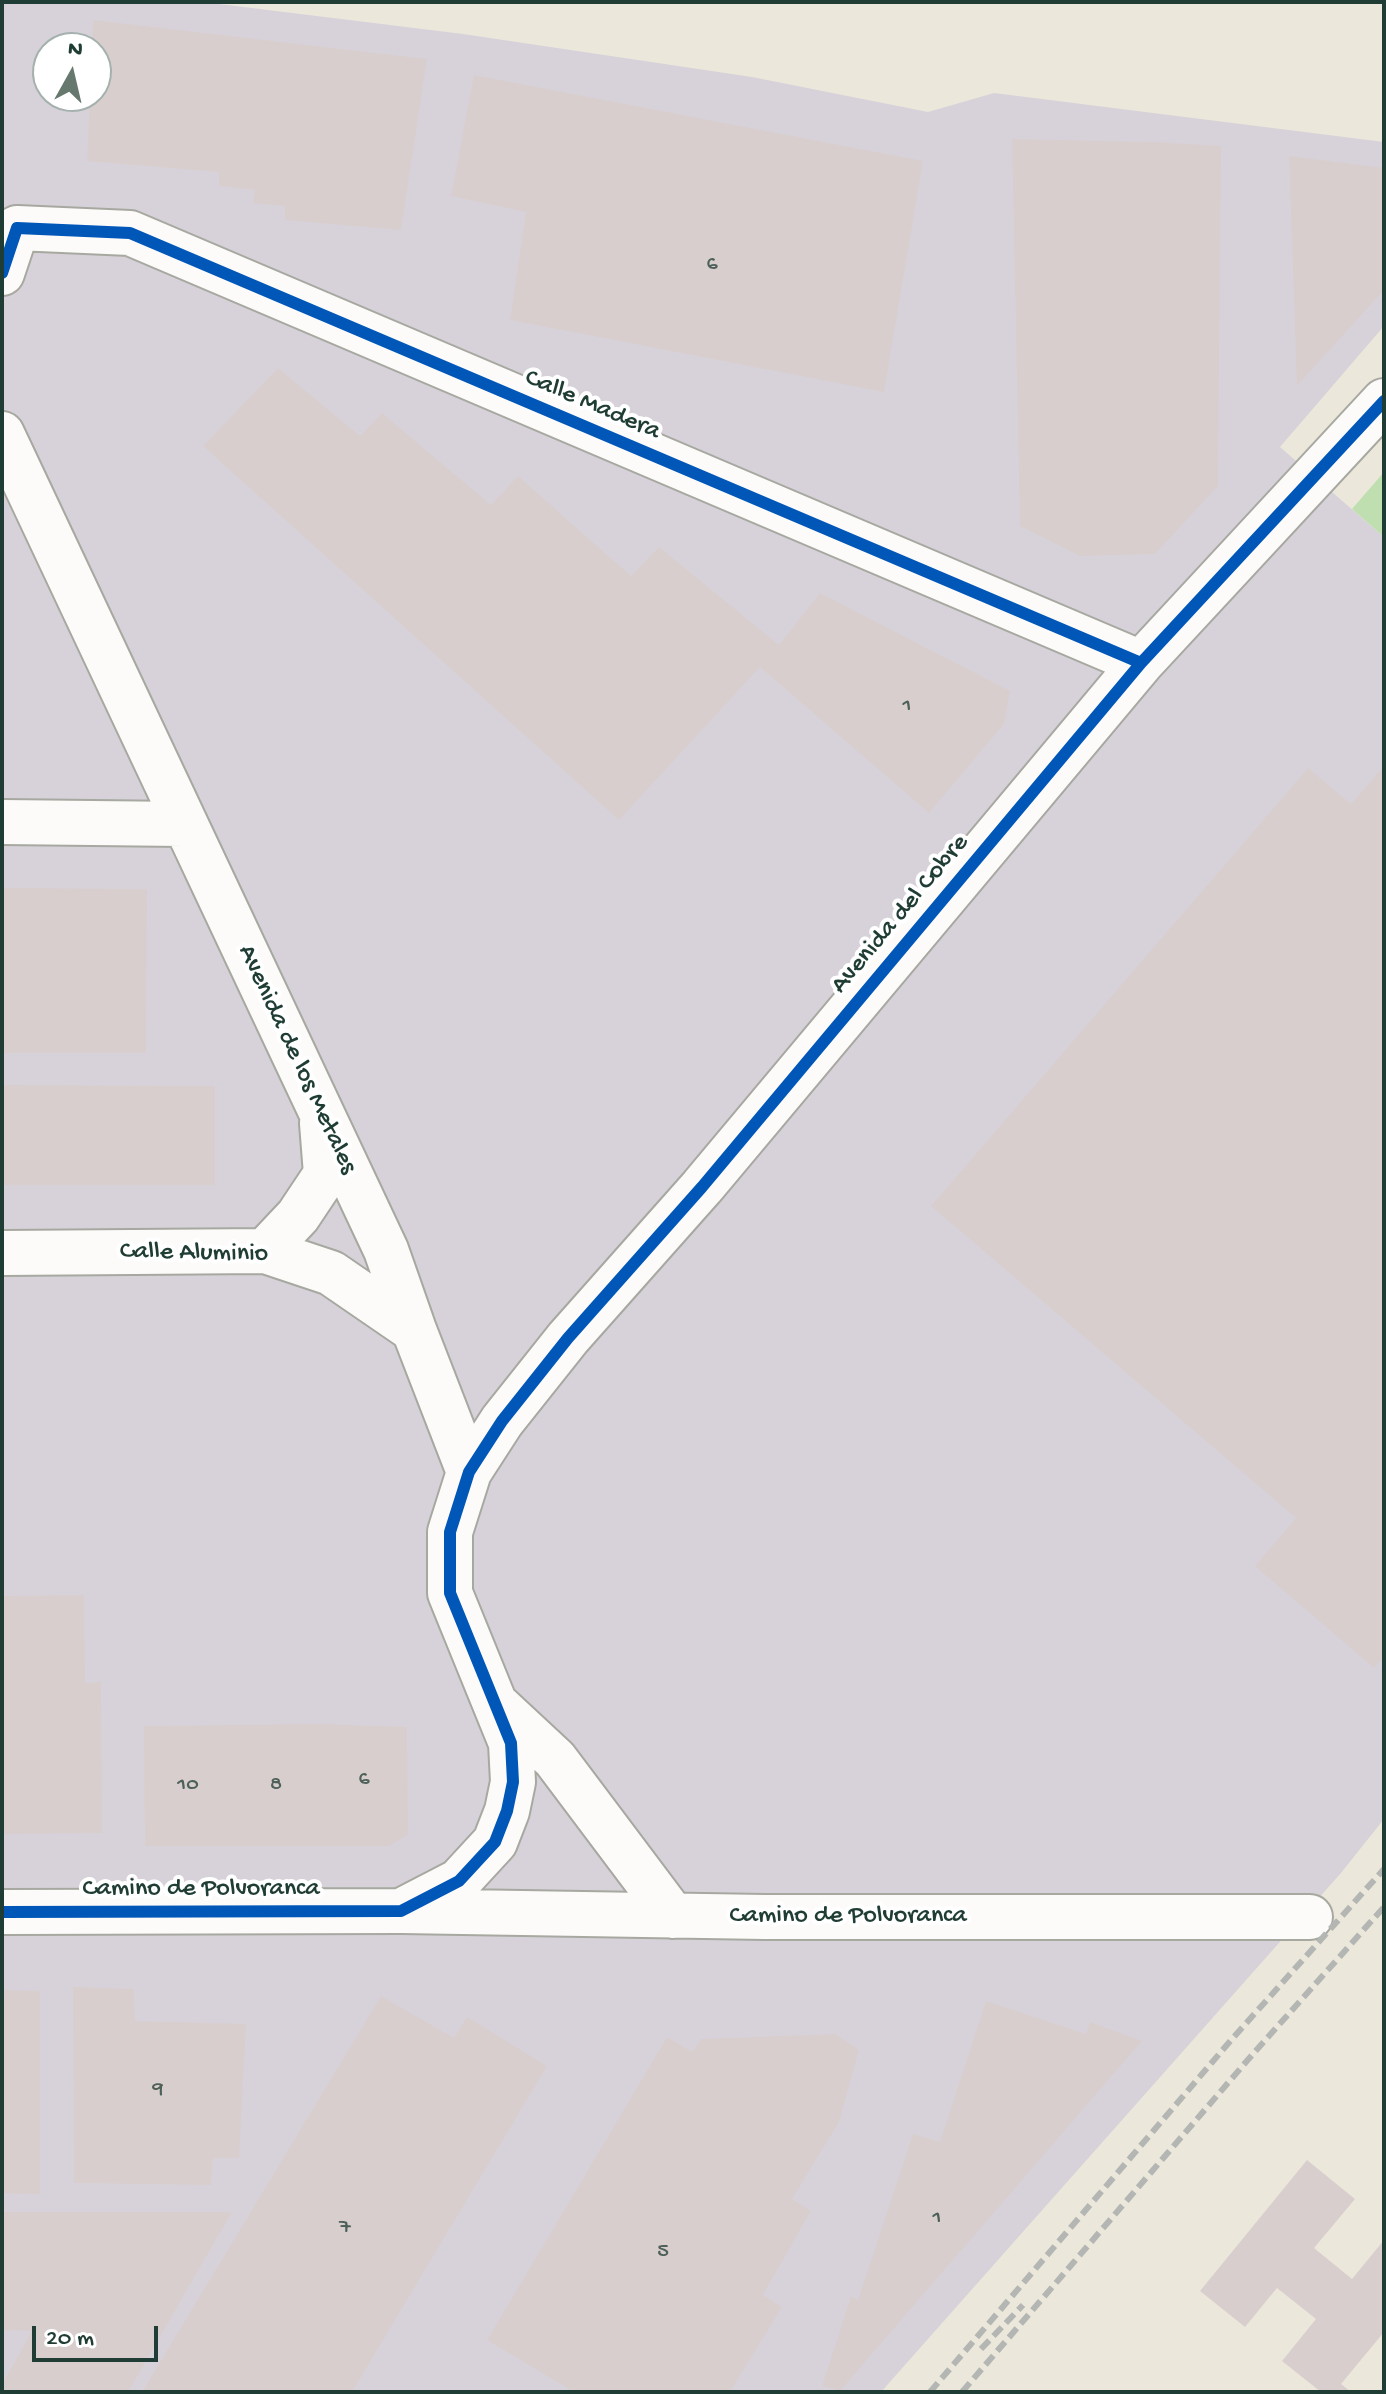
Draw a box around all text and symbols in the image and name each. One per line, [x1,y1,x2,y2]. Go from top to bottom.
north arrow [32,32,112,112]
text: N [66,36,84,64]
house number: 6 [706,253,718,279]
street label: Calle Madera [519,363,665,449]
house number: 1 [903,694,911,720]
street label: Avenida del Cobre [825,829,977,1001]
street label: Avenida de los Metales [229,941,363,1179]
street label: Calle Aluminio [120,1237,268,1271]
house number: 6 [358,1768,370,1794]
house number: 10 [177,1773,199,1799]
house number: 8 [270,1773,282,1799]
street label: Camino de Polvoranca [82,1874,320,1906]
street label: Camino de Polvoranca [729,1901,967,1933]
house number: 9 [152,2078,164,2104]
house number: 1 [933,2206,941,2232]
house number: 7 [339,2216,351,2242]
house number: 5 [657,2240,669,2266]
scale bar [36,2310,162,2360]
text: 20 m [46,2325,94,2354]

